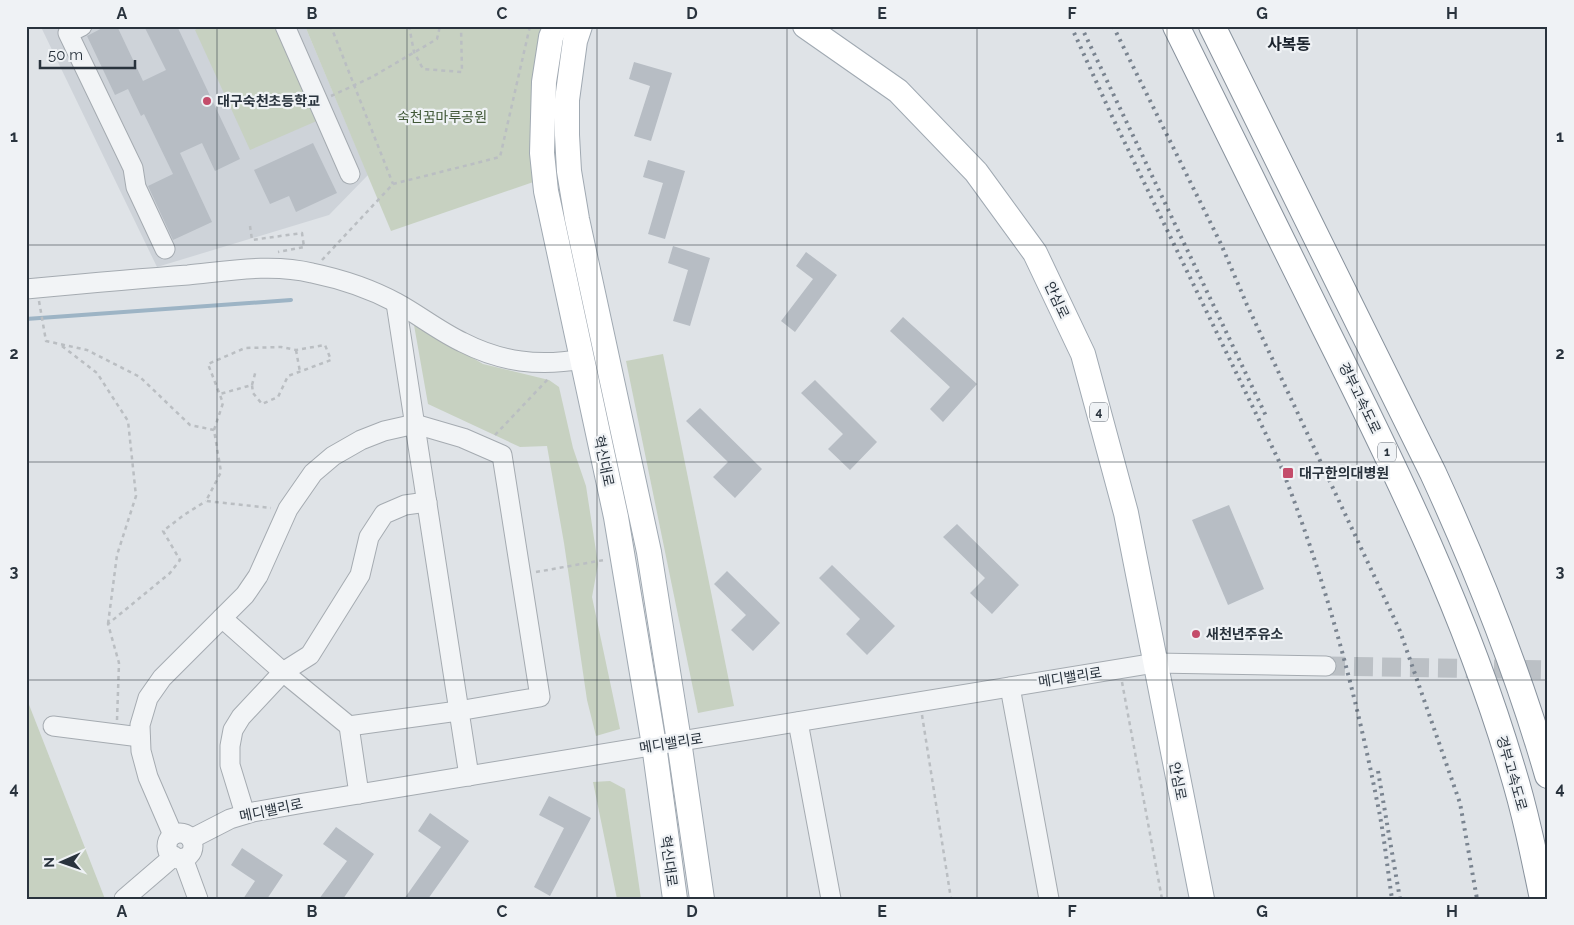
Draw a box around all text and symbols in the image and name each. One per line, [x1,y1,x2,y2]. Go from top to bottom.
text: A [117,4,128,23]
text: B [307,4,318,23]
text: C [497,4,508,23]
text: D [686,4,698,23]
text: E [877,4,887,23]
text: F [1067,4,1077,23]
text: G [1256,4,1268,23]
text: H [1446,4,1458,23]
district label: 사복동 [1267,35,1311,54]
scale bar [40,38,135,70]
text: 50 m [48,46,83,64]
place label: 대구숙천초등학교 [217,93,320,109]
marker: 대구숙천초등학교 [201,95,213,107]
park label: 숙천꿈마루공원 [397,109,487,125]
text: 1 [10,127,18,146]
text: 1 [1556,127,1564,146]
street label: 안심로 [1042,279,1072,321]
text: 2 [9,344,19,363]
text: 2 [1555,344,1565,363]
street label: 경부고속도로 [1336,360,1384,436]
road number: 4 [1090,402,1108,422]
street label: 혁신대로 [591,434,617,488]
road number: 1 [1378,442,1396,462]
place label: 대구한의대병원 [1299,465,1389,481]
marker: 대구한의대병원 [1281,466,1295,480]
text: 3 [10,562,19,581]
text: 3 [1556,562,1565,581]
place label: 새천년주유소 [1206,626,1283,642]
marker: 새천년주유소 [1190,628,1202,640]
street label: 메디밸리로 [1037,664,1103,690]
street label: 메디밸리로 [638,730,704,756]
street label: 경부고속도로 [1494,734,1530,812]
street label: 안심로 [1166,761,1190,802]
text: 4 [9,779,19,798]
text: 4 [1555,779,1565,798]
street label: 메디밸리로 [238,795,304,825]
street label: 혁신대로 [657,834,681,888]
north arrow [38,838,88,888]
text: N [41,857,57,868]
text: A [117,902,128,921]
text: B [307,902,318,921]
text: C [497,902,508,921]
text: D [686,902,698,921]
text: E [877,902,887,921]
text: F [1067,902,1077,921]
text: G [1256,902,1268,921]
text: H [1446,902,1458,921]

